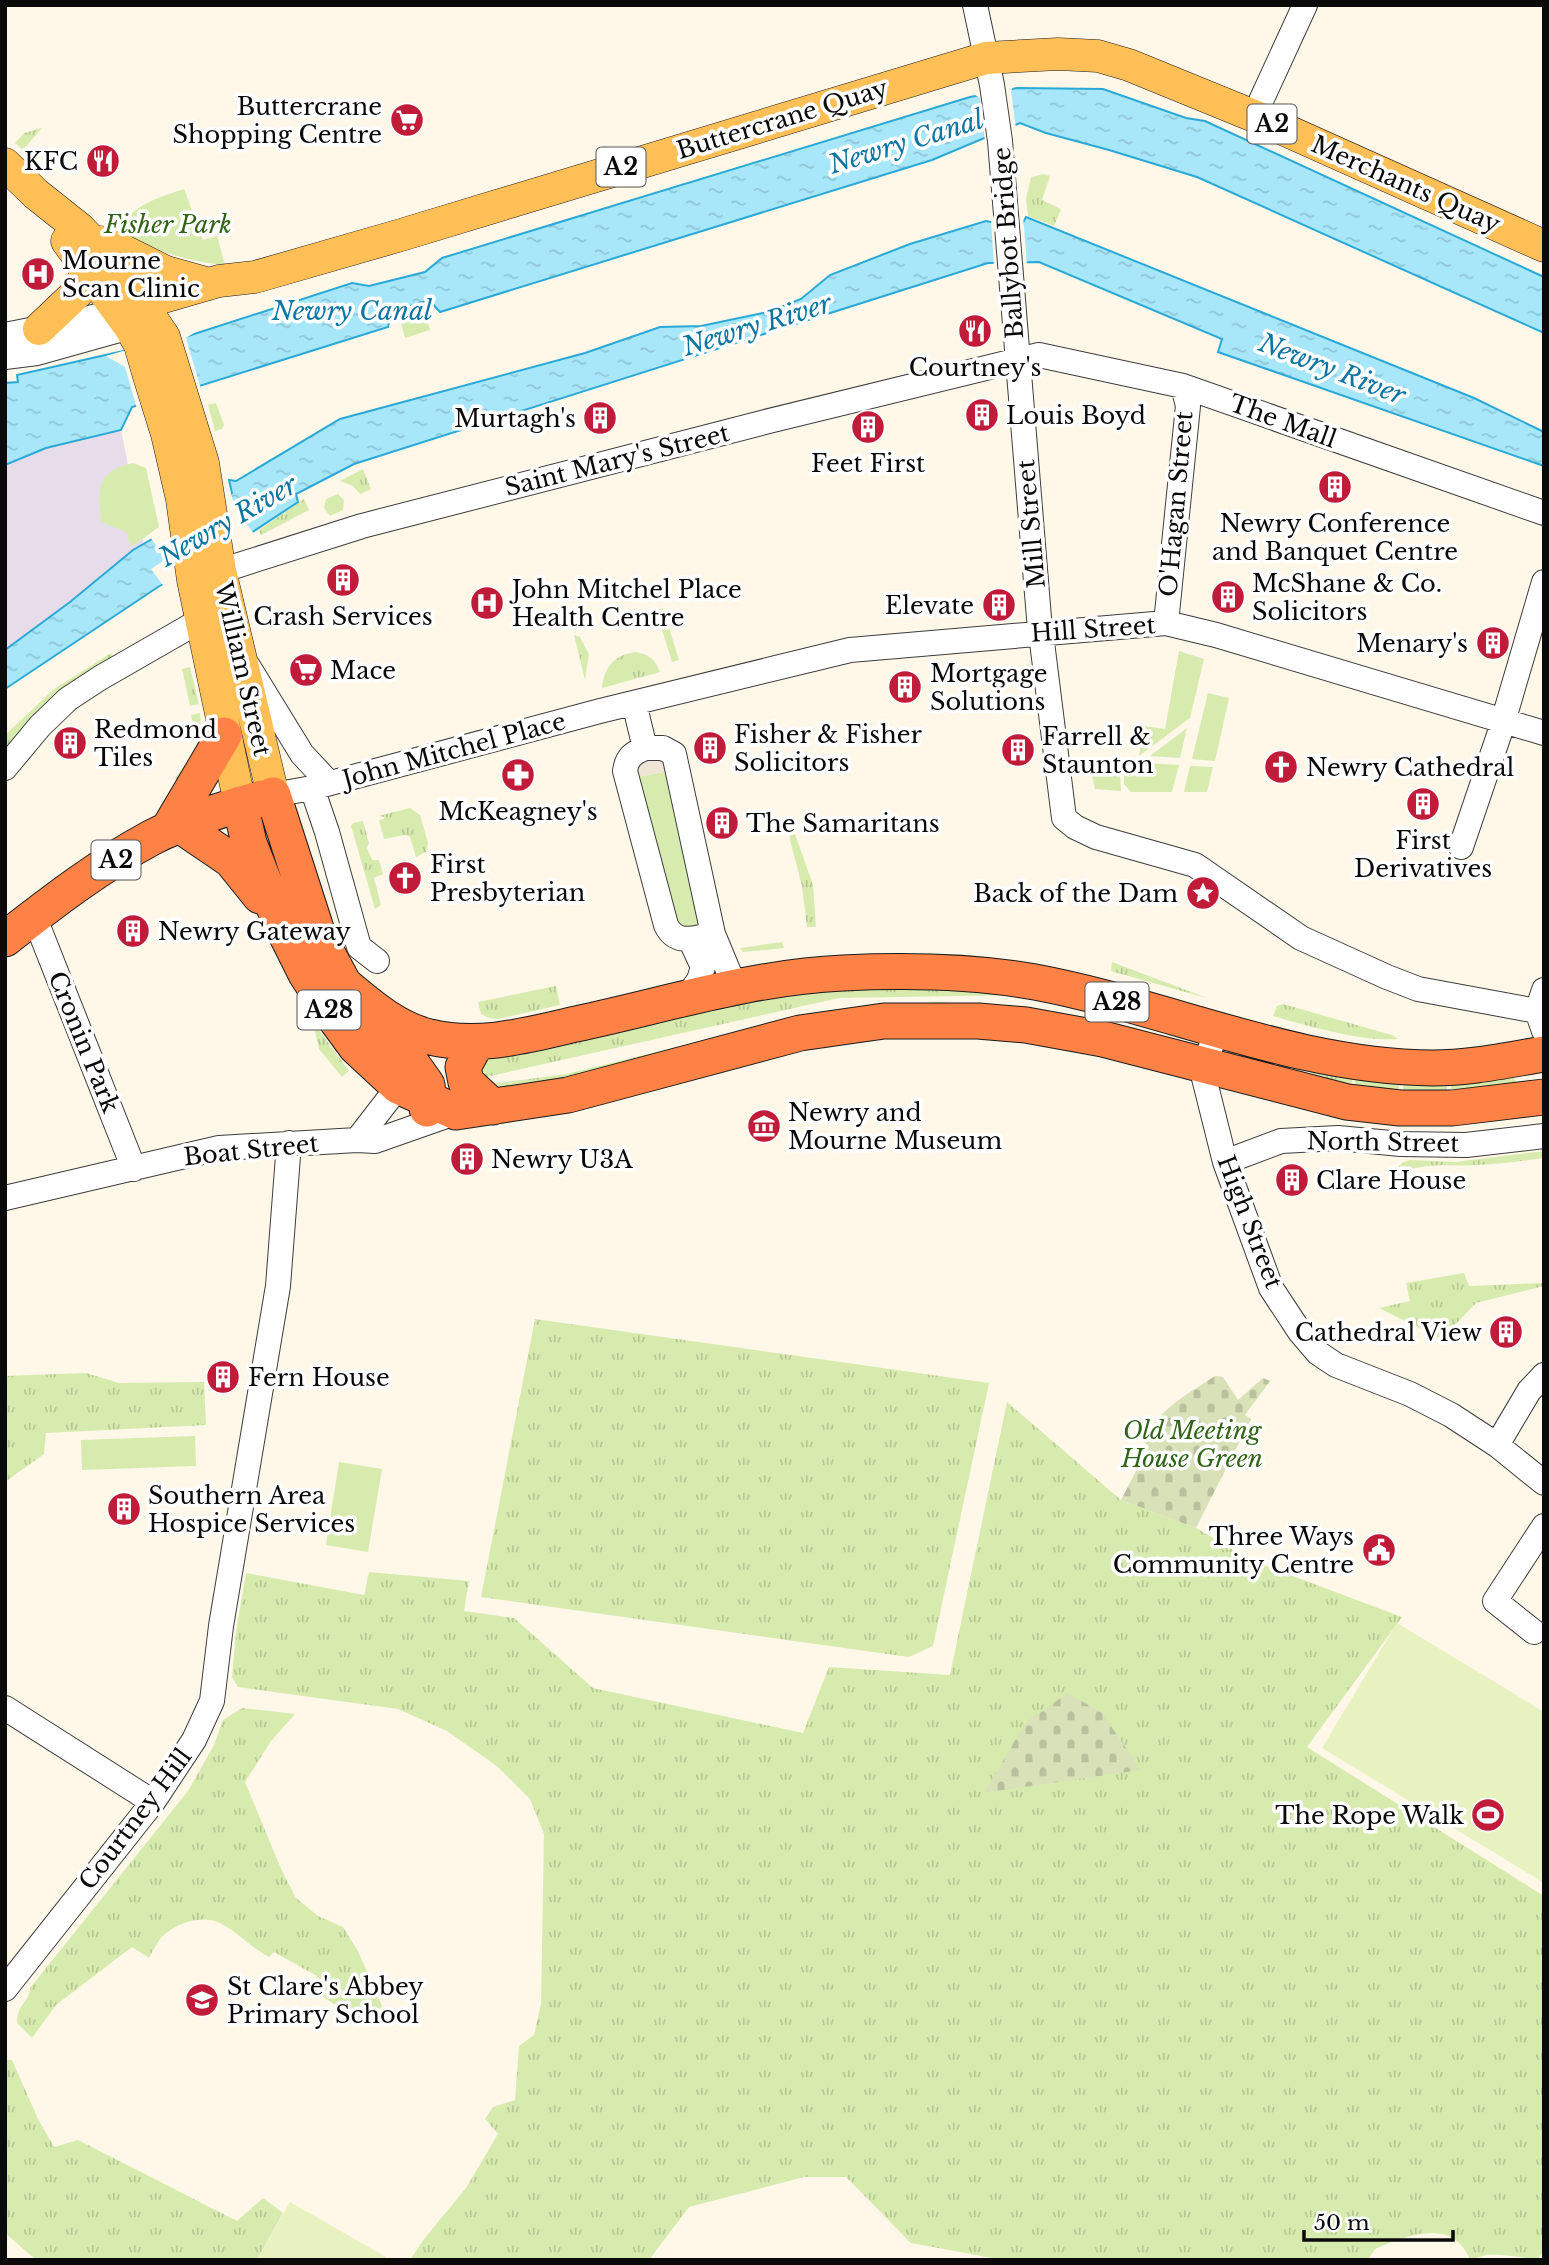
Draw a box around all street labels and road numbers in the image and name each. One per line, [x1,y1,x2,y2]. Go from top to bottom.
street label: Buttercrane Quay [673,73,892,165]
road number: A2 [1248,105,1296,144]
street label: Merchants Quay [1307,129,1505,239]
street label: Ballybot Bridge [987,146,1029,340]
road number: A2 [596,148,646,186]
street label: The Mall [1226,388,1341,454]
street label: O'Hagan Street [1153,410,1199,598]
street label: Saint Mary's Street [502,418,732,502]
street label: Mill Street [1011,458,1051,590]
street label: William Street [209,578,277,759]
street label: Hill Street [1030,610,1156,648]
street label: John Mitchel Place [336,706,569,795]
road number: A2 [92,840,140,880]
street label: Cronin Park [42,967,126,1117]
road number: A28 [1086,982,1148,1021]
road number: A28 [298,990,360,1030]
street label: North Street [1306,1126,1460,1158]
street label: Boat Street [182,1128,320,1172]
street label: High Street [1211,1151,1289,1293]
street label: Courtney Hill [73,1743,198,1895]

